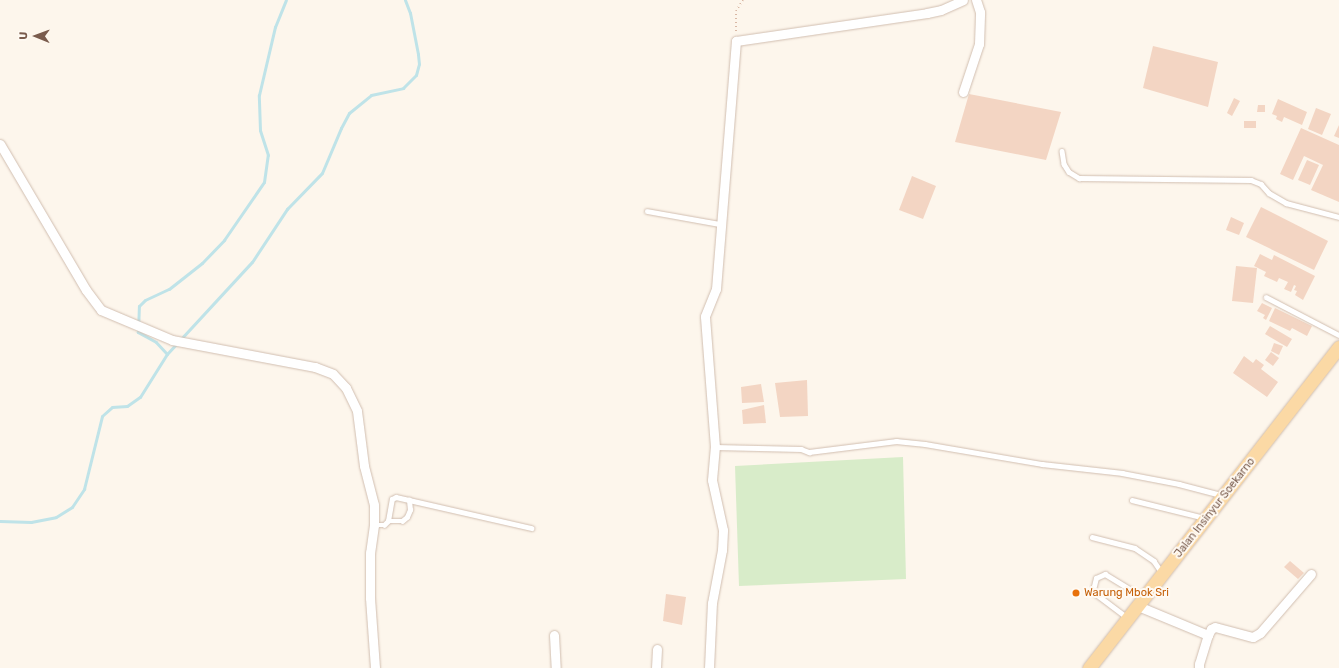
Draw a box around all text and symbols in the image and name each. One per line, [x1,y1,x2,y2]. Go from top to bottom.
north arrow [16,16,56,56]
text: U [17,32,30,40]
street label: Jalan Insinyur Soekarno [1172,455,1258,561]
place label: Warung Mbok Sri [1084,586,1169,600]
marker: Warung Mbok Sri [1071,588,1081,598]

